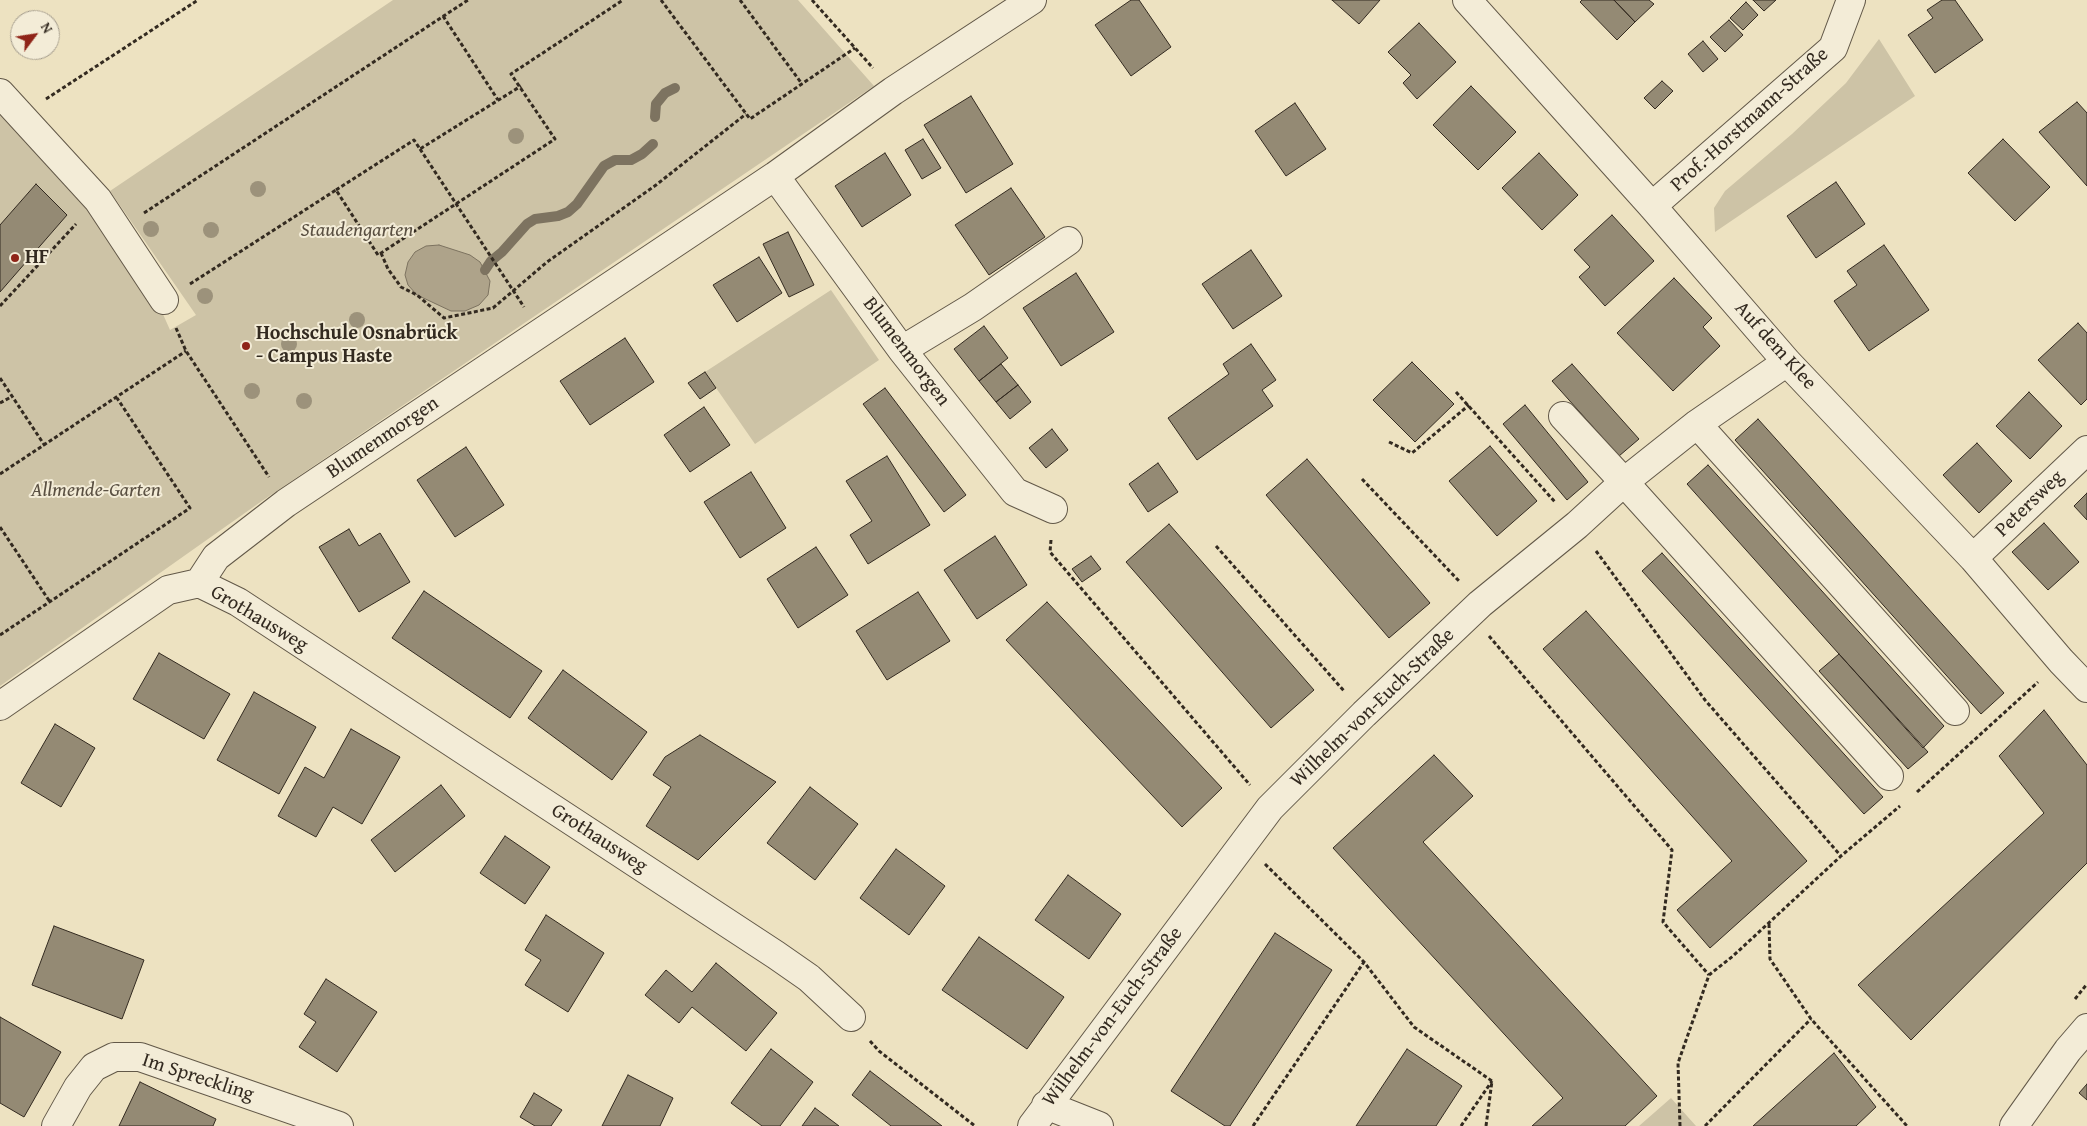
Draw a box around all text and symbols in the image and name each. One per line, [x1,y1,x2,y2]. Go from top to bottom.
north arrow [10,10,60,60]
text: N [36,19,58,37]
street label: Prof.-Horstmann-Straße [1666,43,1834,197]
park label: Staudengarten [301,219,413,243]
place label: HF [25,246,49,270]
marker: HF [9,252,21,264]
street label: Blumenmorgen [857,293,955,411]
street label: Auf dem Klee [1729,297,1821,395]
place label: Hochschule Osnabrück - Campus Haste [256,322,458,369]
marker: Hochschule Osnabrück - Campus Haste [240,340,252,352]
street label: Blumenmorgen [322,392,444,484]
street label: Petersweg [1991,466,2069,542]
park label: Allmende-Garten [31,479,161,503]
street label: Grothausweg [206,580,312,658]
street label: Wilhelm-von-Euch-Straße [1286,623,1460,793]
street label: Grothausweg [547,799,651,879]
street label: Wilhelm-von-Euch-Straße [1038,923,1188,1111]
street label: Im Spreckling [139,1049,257,1107]

